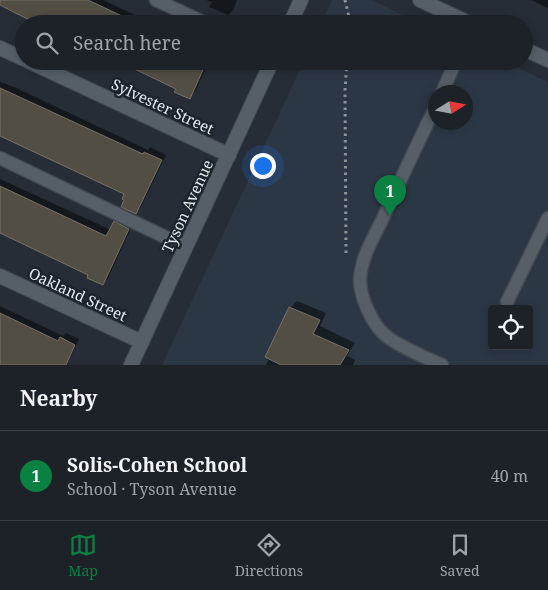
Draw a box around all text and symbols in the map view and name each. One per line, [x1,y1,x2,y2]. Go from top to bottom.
search box [15,15,533,70]
icon: search [33,29,61,57]
text: Search here [73,30,181,56]
street label: Sylvester Street [109,74,217,138]
north arrow [428,85,473,130]
your location [250,153,276,179]
street label: Tyson Avenue [157,156,217,256]
pin: 1 [374,175,406,216]
street label: Oakland Street [26,263,130,325]
map controls [488,305,533,350]
button: locate [488,305,533,350]
text: Nearby [20,384,98,412]
text: Solis-Cohen School [67,452,247,478]
text: 1 [31,465,41,487]
text: 40 m [491,465,528,487]
text: School · Tyson Avenue [67,478,236,500]
tab: Map [68,531,98,580]
tab: Directions [235,531,303,580]
tab: Saved [440,531,480,580]

